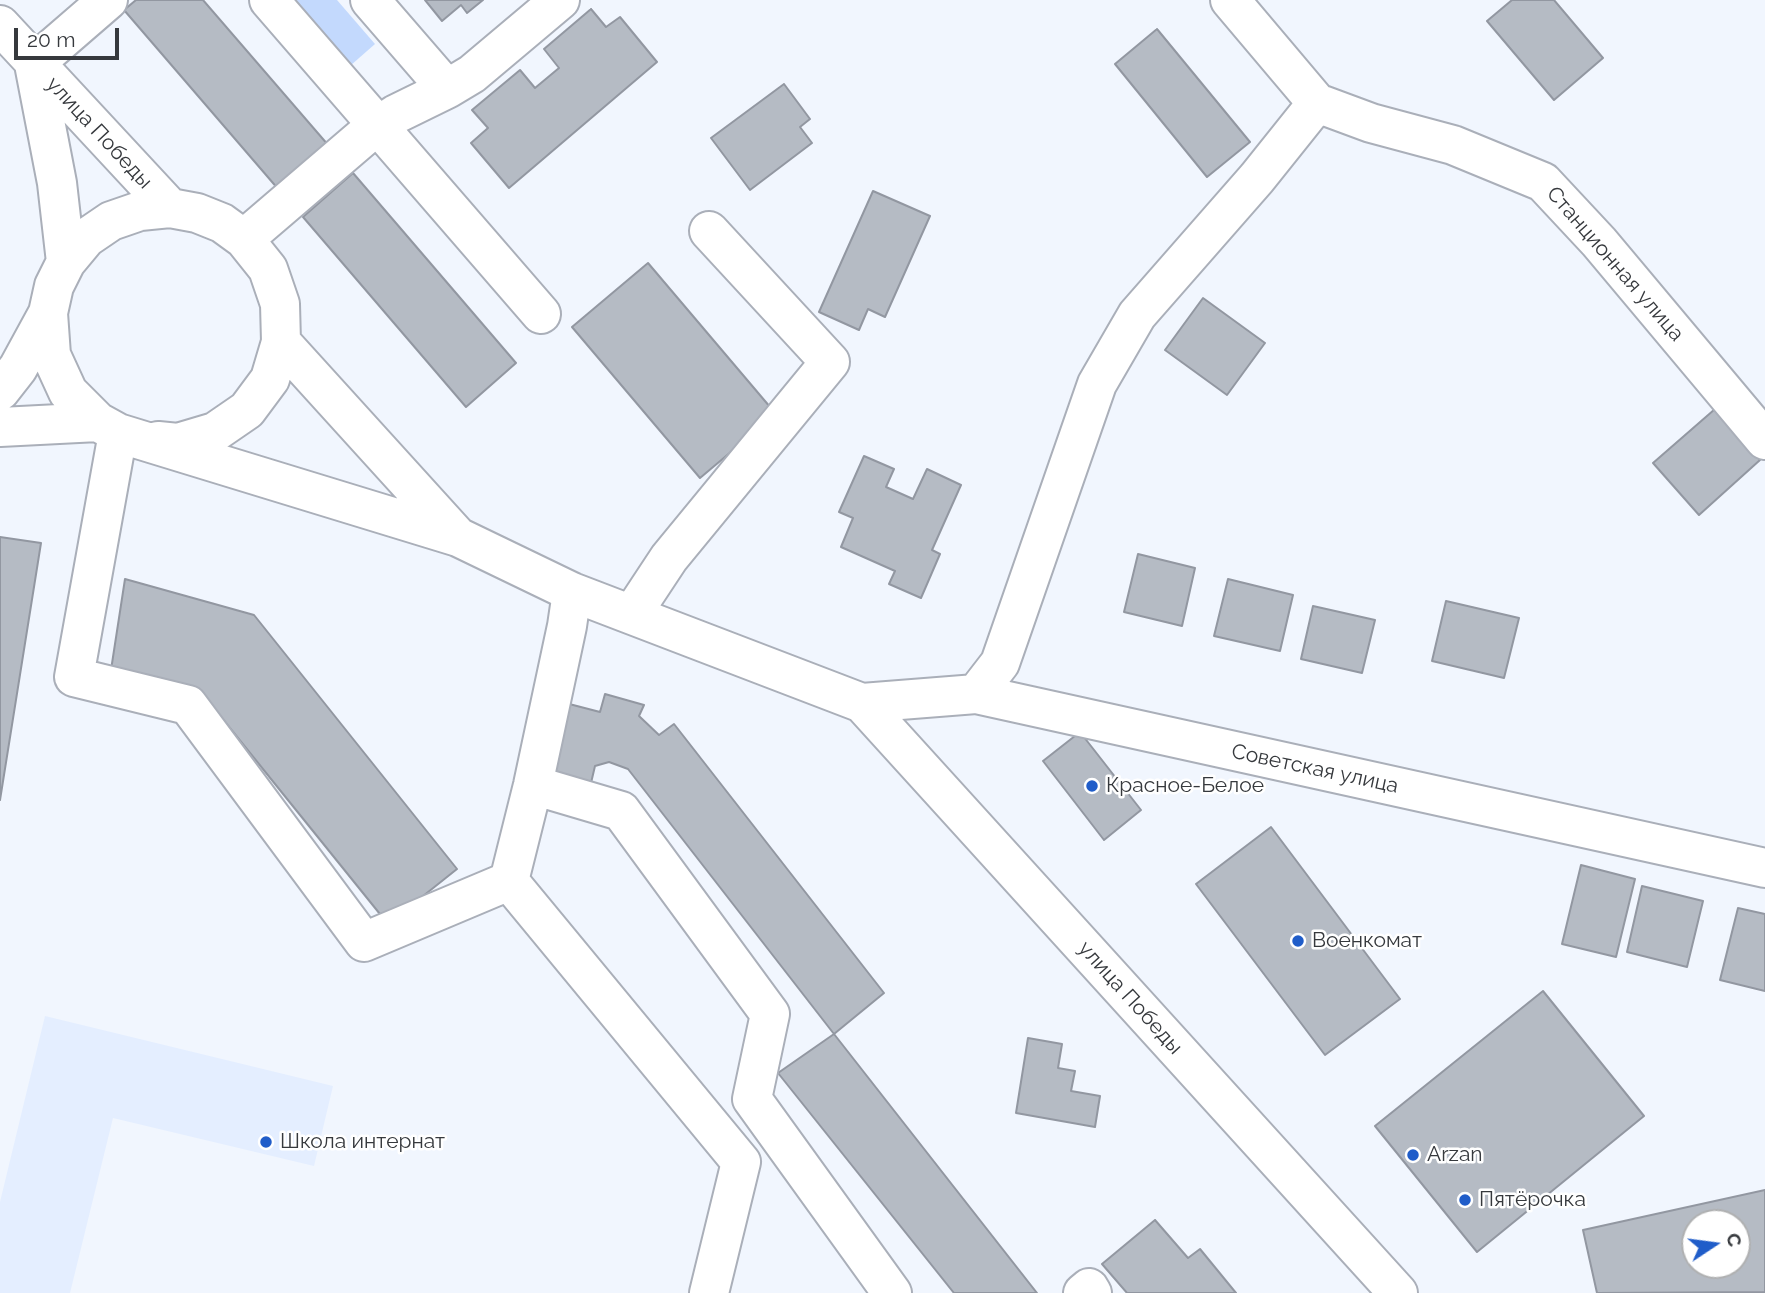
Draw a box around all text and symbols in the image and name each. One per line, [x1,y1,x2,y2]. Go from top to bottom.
scale bar [18,14,122,58]
text: 20 m [27,27,75,52]
street label: улица Победы [41,72,157,194]
street label: Станционная улица [1541,181,1689,347]
street label: Советская улица [1229,739,1401,799]
place label: Красное-Белое [1106,773,1264,799]
marker: Красное-Белое [1084,778,1100,794]
place label: Военкомат [1312,928,1422,954]
marker: Военкомат [1290,933,1306,949]
street label: улица Победы [1073,936,1187,1060]
place label: Школа интернат [280,1129,445,1155]
marker: Школа интернат [258,1134,274,1150]
place label: Arzan [1427,1142,1483,1168]
marker: Arzan [1405,1147,1421,1163]
place label: Пятёрочка [1479,1187,1586,1213]
marker: Пятёрочка [1457,1192,1473,1208]
north arrow [1681,1209,1751,1279]
text: С [1722,1231,1747,1249]

